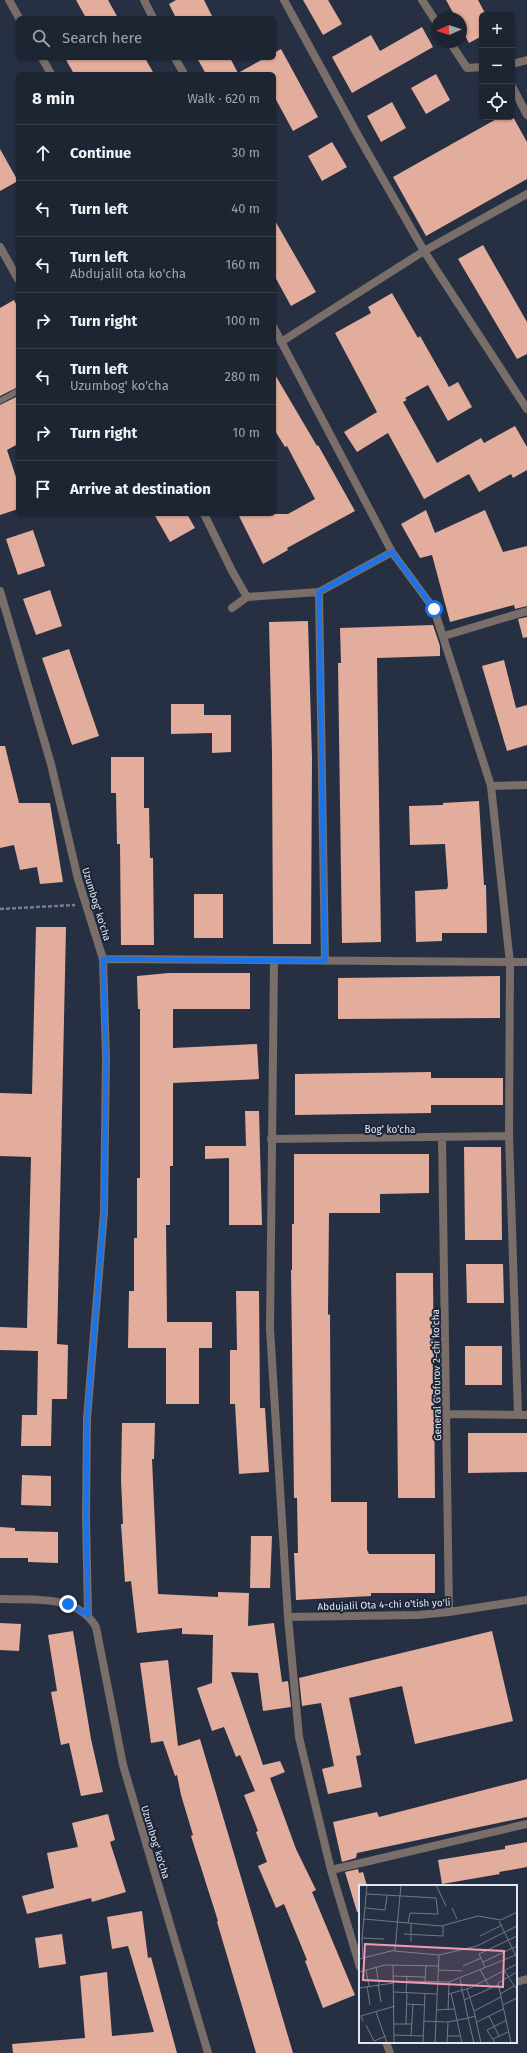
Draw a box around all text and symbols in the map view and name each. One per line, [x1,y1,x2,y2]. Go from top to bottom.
north arrow [431,12,467,48]
map controls [479,12,515,120]
button: + [479,12,515,48]
search box [16,16,276,60]
icon: search [30,27,52,49]
text: Search here [62,29,142,47]
button: − [479,48,515,84]
button: locate [479,84,515,120]
text: 8 min [32,88,75,109]
text: Walk · 620 m [187,91,260,106]
icon: ahead [32,142,54,164]
text: Continue [70,144,131,162]
text: 30 m [232,145,260,160]
icon: left [32,198,54,220]
text: Turn left [70,200,128,218]
text: 40 m [231,201,260,216]
text: Turn left [70,248,128,266]
icon: left [32,254,54,276]
text: 160 m [226,257,260,272]
text: Abdujalil ota ko'cha [70,266,186,281]
icon: right [32,310,54,332]
text: Turn right [70,312,137,330]
text: 100 m [225,313,260,328]
text: Turn left [70,360,128,378]
icon: left [32,366,54,388]
text: 280 m [225,369,260,384]
text: Uzumbog' ko'cha [70,378,169,393]
icon: right [32,422,54,444]
text: Turn right [70,424,137,442]
text: 10 m [233,425,260,440]
icon: arrive [32,478,54,500]
text: Arrive at destination [70,480,211,498]
route start [425,600,443,618]
street label: Uzumbog' ko'cha [79,866,113,942]
street label: Bog' ko'cha [365,1124,415,1136]
street label: General G'ofurov 2-chi ko'cha [430,1309,444,1441]
route end [59,1595,77,1613]
street label: Abdujalil Ota 4-chi o'tish yo'li [317,1597,451,1613]
street label: Uzumbog' ko'cha [138,1804,172,1880]
inset map [359,1885,517,2043]

